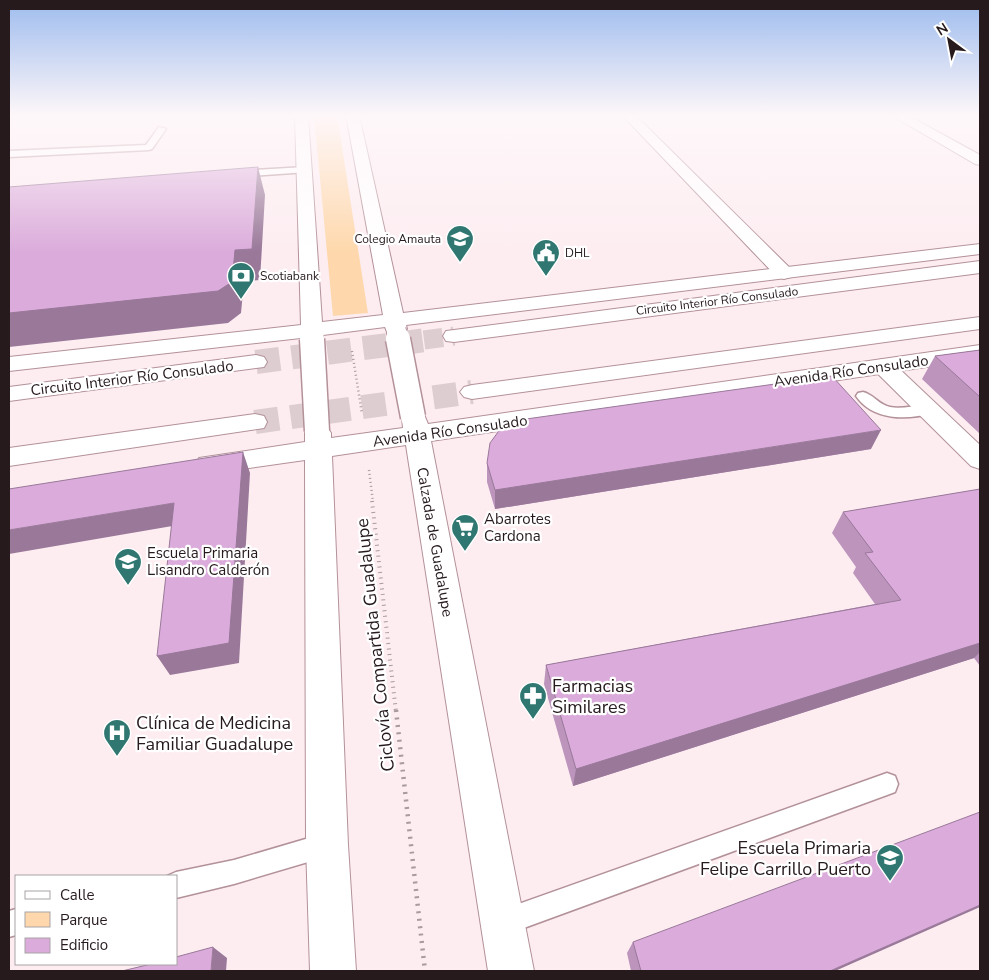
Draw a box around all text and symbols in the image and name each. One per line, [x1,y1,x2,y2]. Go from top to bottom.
north arrow [924,15,974,65]
text: N [933,19,952,40]
school or university icon: Colegio Amauta [445,224,475,263]
place label: Colegio Amauta [355,231,441,247]
public building icon: DHL [531,238,561,277]
place label: DHL [565,245,590,261]
bank icon: Scotiabank [226,261,256,300]
place label: Scotiabank [260,268,320,284]
street label: Circuito Interior Río Consulado [635,283,799,319]
street label: Avenida Río Consulado [772,350,930,392]
street label: Circuito Interior Río Consulado [29,356,235,400]
street label: Avenida Río Consulado [371,410,529,452]
street label: Calzada de Guadalupe [412,466,458,618]
place label: Abarrotes Cardona [484,509,551,546]
supermarket icon: Abarrotes Cardona [450,513,480,552]
street label: Ciclovía Compartida Guadalupe [350,517,400,773]
place label: Escuela Primaria Lisandro Calderón [147,543,270,580]
school or university icon: Escuela Primaria Lisandro Calderón [113,547,143,586]
place label: Farmacias Similares [552,674,633,719]
pharmacy icon: Farmacias Similares [518,681,548,720]
place label: Clínica de Medicina Familiar Guadalupe [136,711,293,756]
hospital icon: Clínica de Medicina Familiar Guadalupe [102,718,132,757]
place label: Escuela Primaria Felipe Carrillo Puerto [700,836,871,881]
school or university icon: Escuela Primaria Felipe Carrillo Puerto [875,843,905,882]
legend [15,875,178,965]
text: Calle [60,885,95,905]
text: Parque [60,910,108,930]
text: Edificio [60,935,108,955]

